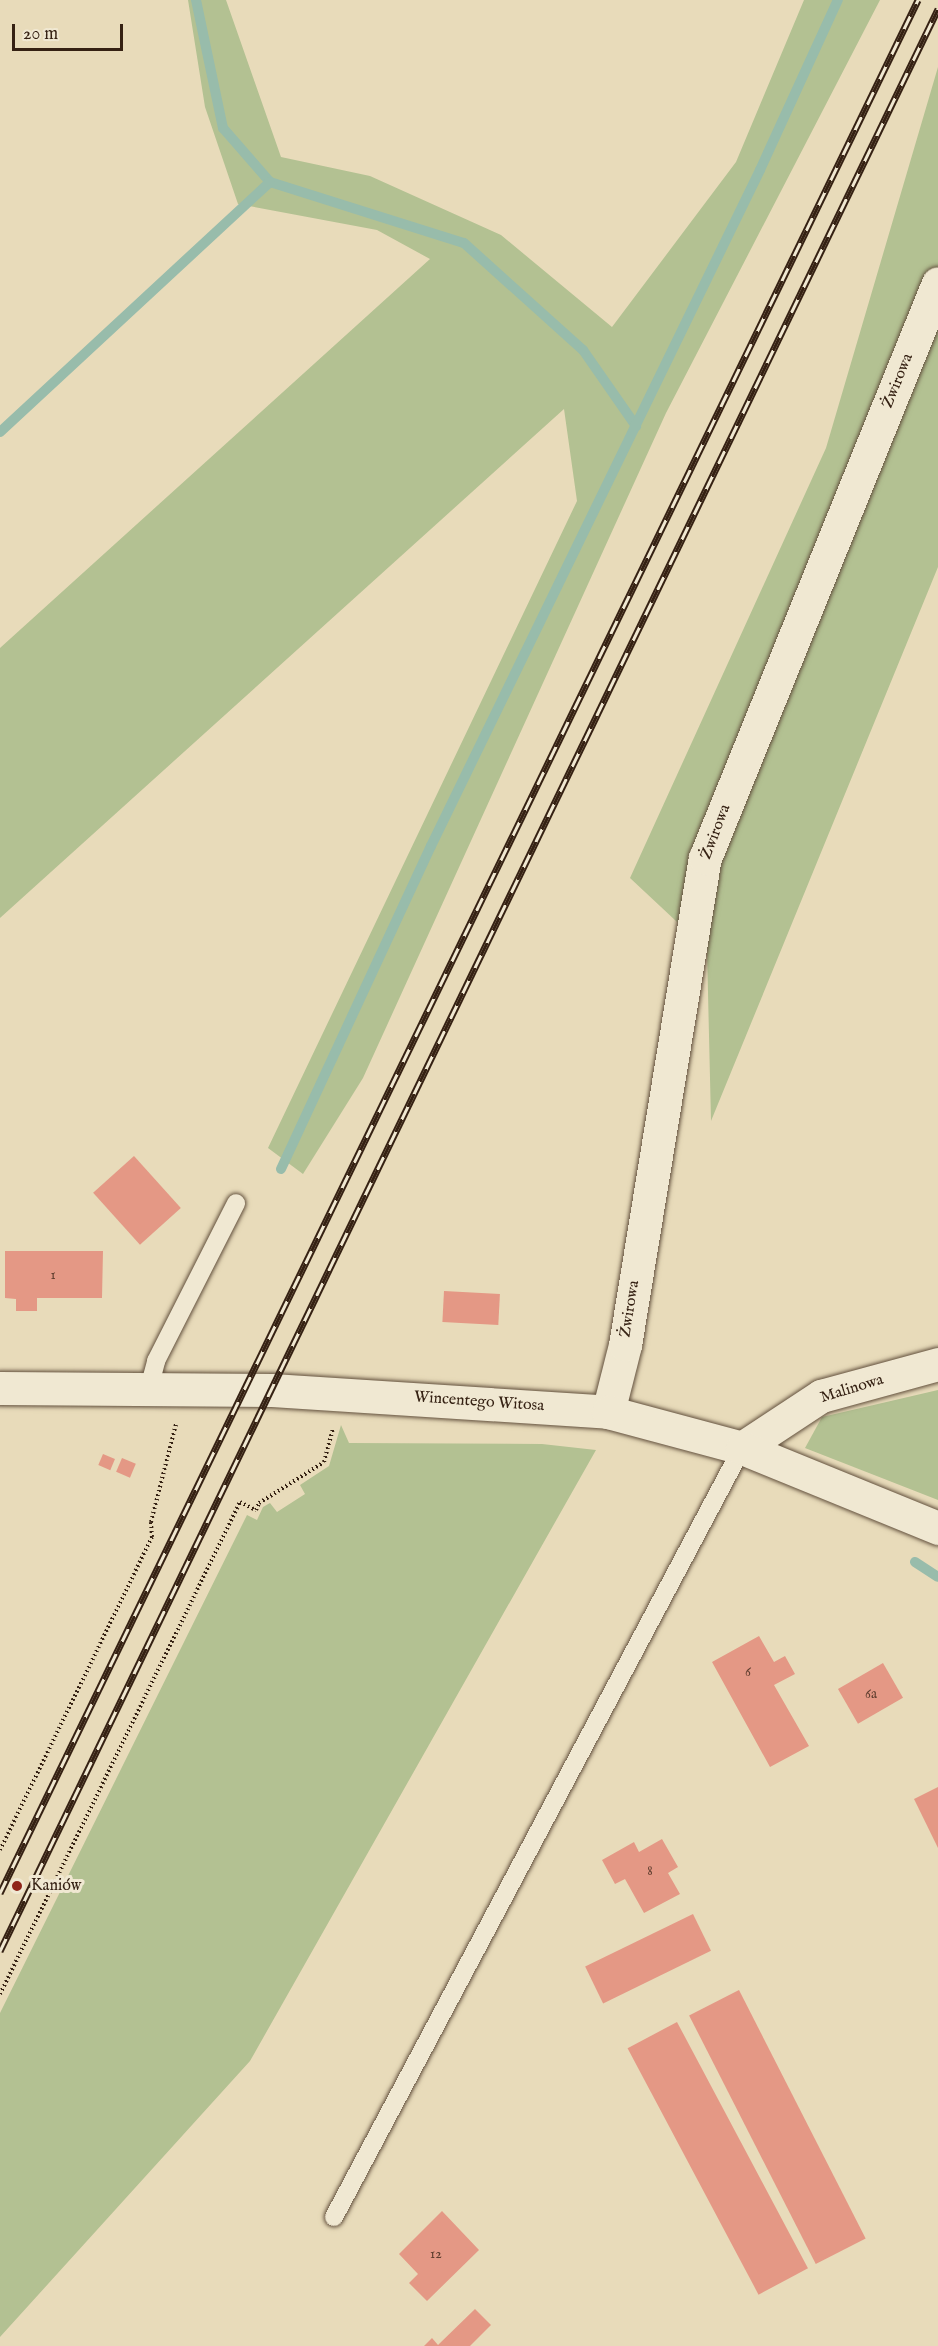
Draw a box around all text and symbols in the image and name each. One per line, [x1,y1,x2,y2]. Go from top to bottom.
scale bar [15,12,126,50]
text: 20 m [23,23,58,46]
street label: Żwirowa [878,351,918,411]
street label: Żwirowa [697,802,735,862]
house number: 1 [50,1267,56,1283]
street label: Żwirowa [616,1279,644,1339]
street label: Malinowa [818,1370,886,1408]
street label: Wincentego Witosa [413,1388,545,1416]
house number: 6 [745,1664,751,1680]
house number: 6a [865,1686,877,1702]
house number: 8 [647,1863,653,1879]
place label: Kaniów [31,1876,81,1896]
marker: Kaniów [8,1877,26,1895]
house number: 12 [430,2246,442,2262]

